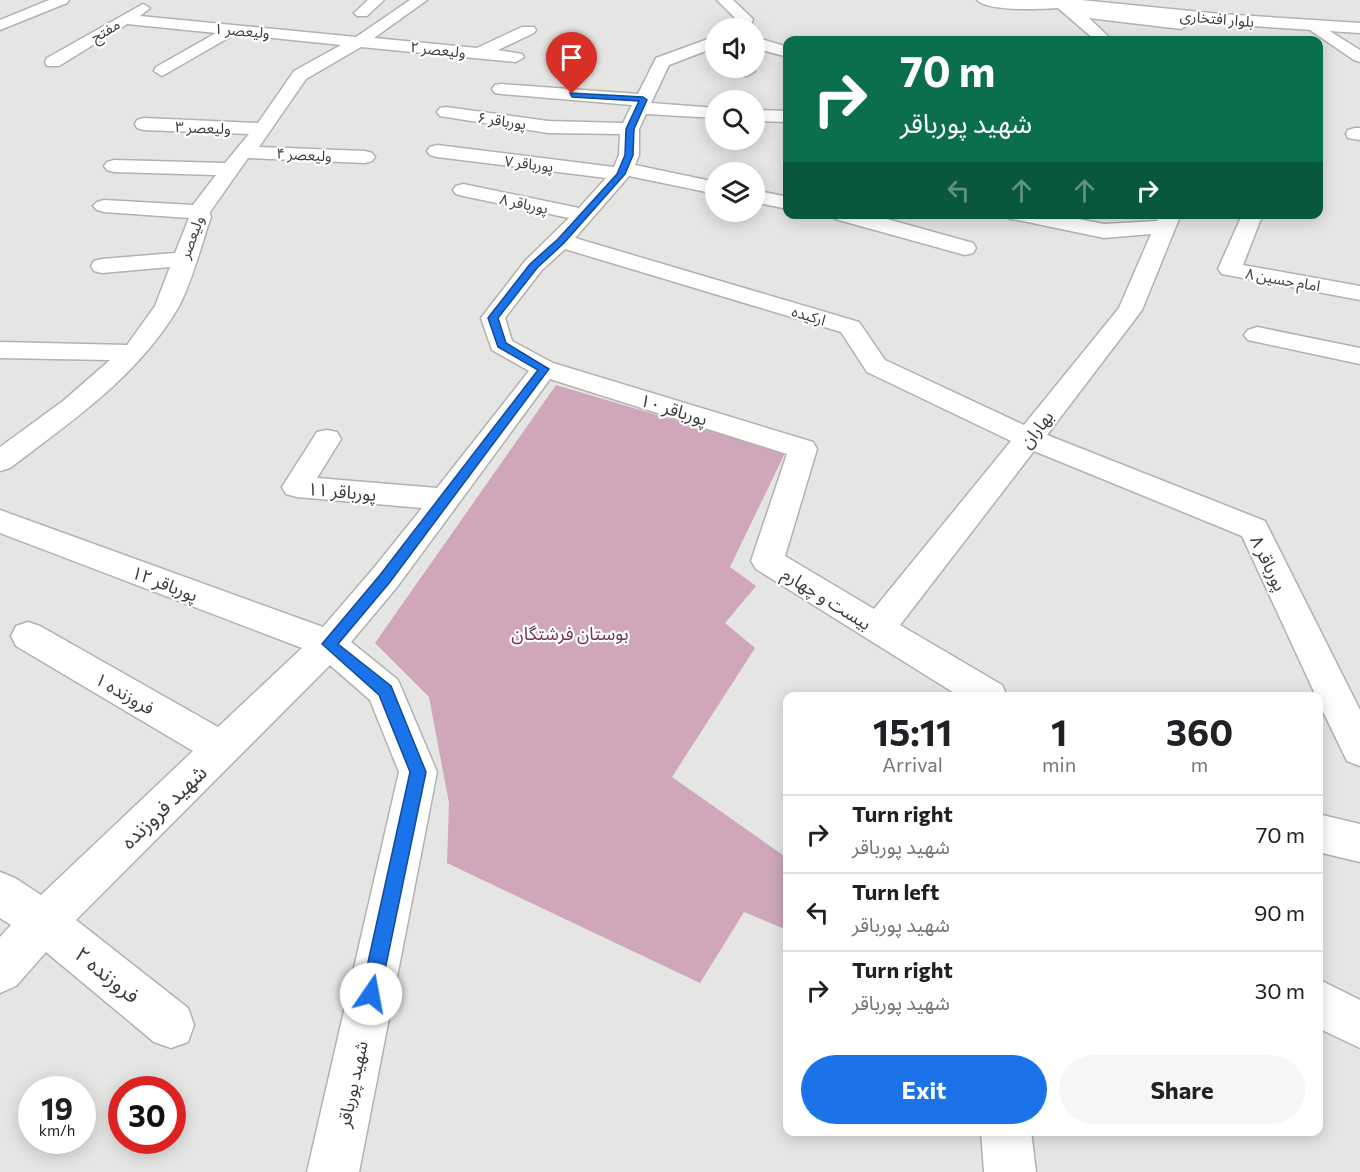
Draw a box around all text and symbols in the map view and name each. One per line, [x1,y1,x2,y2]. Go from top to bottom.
street label: بلوار افتخاری [1179,6,1255,31]
street label: مفتح [87,14,125,49]
map controls [705,18,765,222]
button: sound [705,18,765,78]
street label: ولیعصر ۱ [213,19,271,42]
pin [546,32,597,94]
street label: ولیعصر ۲ [409,37,467,62]
icon: arrive [555,41,588,74]
text: 70 m [900,44,995,96]
icon: right [801,60,879,138]
button: search [705,90,765,150]
text: شهید پورباقر [900,106,1032,139]
street label: پورباقر ۶ [476,108,528,134]
street label: ولیعصر ۳ [175,117,231,138]
street label: ولیعصر ۴ [276,144,332,165]
street label: پورباقر ۷ [503,151,554,177]
button: layers [705,162,765,222]
icon: left [942,174,975,207]
icon: ahead [1005,174,1038,207]
icon: ahead [1068,174,1101,207]
icon: right [1131,174,1164,207]
street label: پورباقر ۸ [498,189,550,219]
street label: ولیعصر [175,213,208,262]
street label: امام حسین ۸ [1244,264,1322,297]
street label: ارکیده [790,301,828,330]
street label: پورباقر ۱۰ [637,388,710,431]
street label: بهاران [1014,406,1058,453]
street label: پورباقر ۱۱ [306,477,377,506]
street label: پورباقر ۸ [1245,532,1292,595]
street label: پورباقر ۱۲ [128,560,201,607]
street label: بیست و چهارم [776,562,876,637]
park label: بوستان فرشتگان [511,622,629,645]
street label: فروزنده ۱ [91,667,159,720]
text: 15:11 [873,709,952,753]
text: 1 [1051,709,1067,753]
text: 360 [1166,709,1233,753]
text: Arrival [882,752,943,776]
text: min [1042,752,1076,776]
text: m [1191,752,1208,776]
street label: شهید فروزنده [115,759,212,854]
text: Turn right [852,800,953,827]
icon: right [801,818,834,851]
text: 70 m [1256,821,1305,848]
text: شهید پورباقر [852,834,950,858]
text: Turn left [852,878,939,905]
icon: left [801,896,834,929]
text: 90 m [1254,899,1305,926]
text: شهید پورباقر [852,912,950,936]
street label: فروزنده ۲ [70,941,145,1008]
text: Turn right [852,956,953,983]
position arrow [339,962,403,1026]
icon: right [801,974,834,1007]
text: 30 m [1255,977,1305,1004]
text: شهید پورباقر [852,990,950,1014]
street label: شهید پورباقر [332,1039,373,1131]
button: Exit [801,1055,1047,1124]
button: Share [1059,1055,1305,1124]
speed limit sign: 30 [108,1076,186,1154]
text: 19 [41,1089,73,1126]
text: km/h [39,1121,75,1139]

